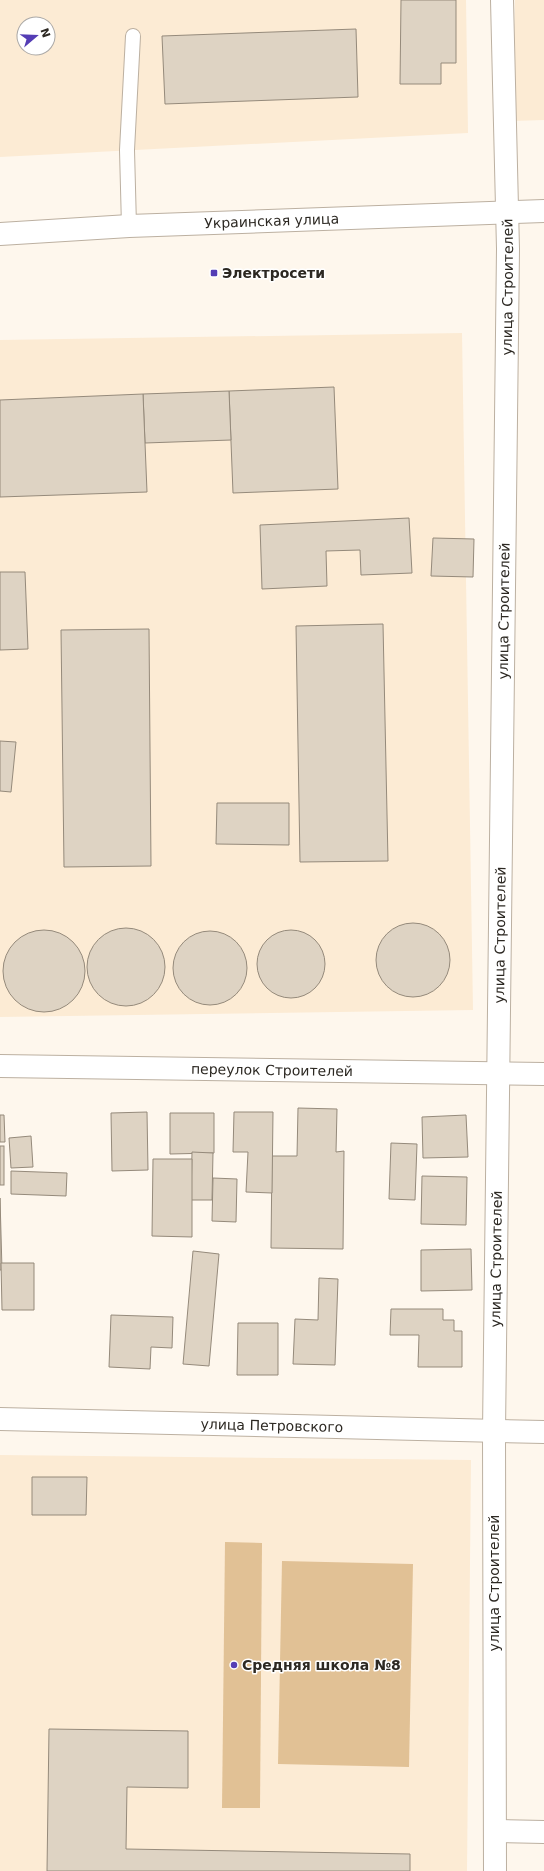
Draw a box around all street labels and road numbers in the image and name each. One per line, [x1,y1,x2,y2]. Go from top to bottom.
street label: Украинская улица [204,210,339,231]
street label: улица Строителей [499,218,516,356]
street label: улица Строителей [495,543,513,680]
street label: улица Строителей [491,866,509,1004]
street label: переулок Строителей [191,1061,353,1079]
street label: улица Строителей [487,1190,505,1328]
street label: улица Петровского [200,1416,343,1435]
street label: улица Строителей [486,1515,502,1651]

